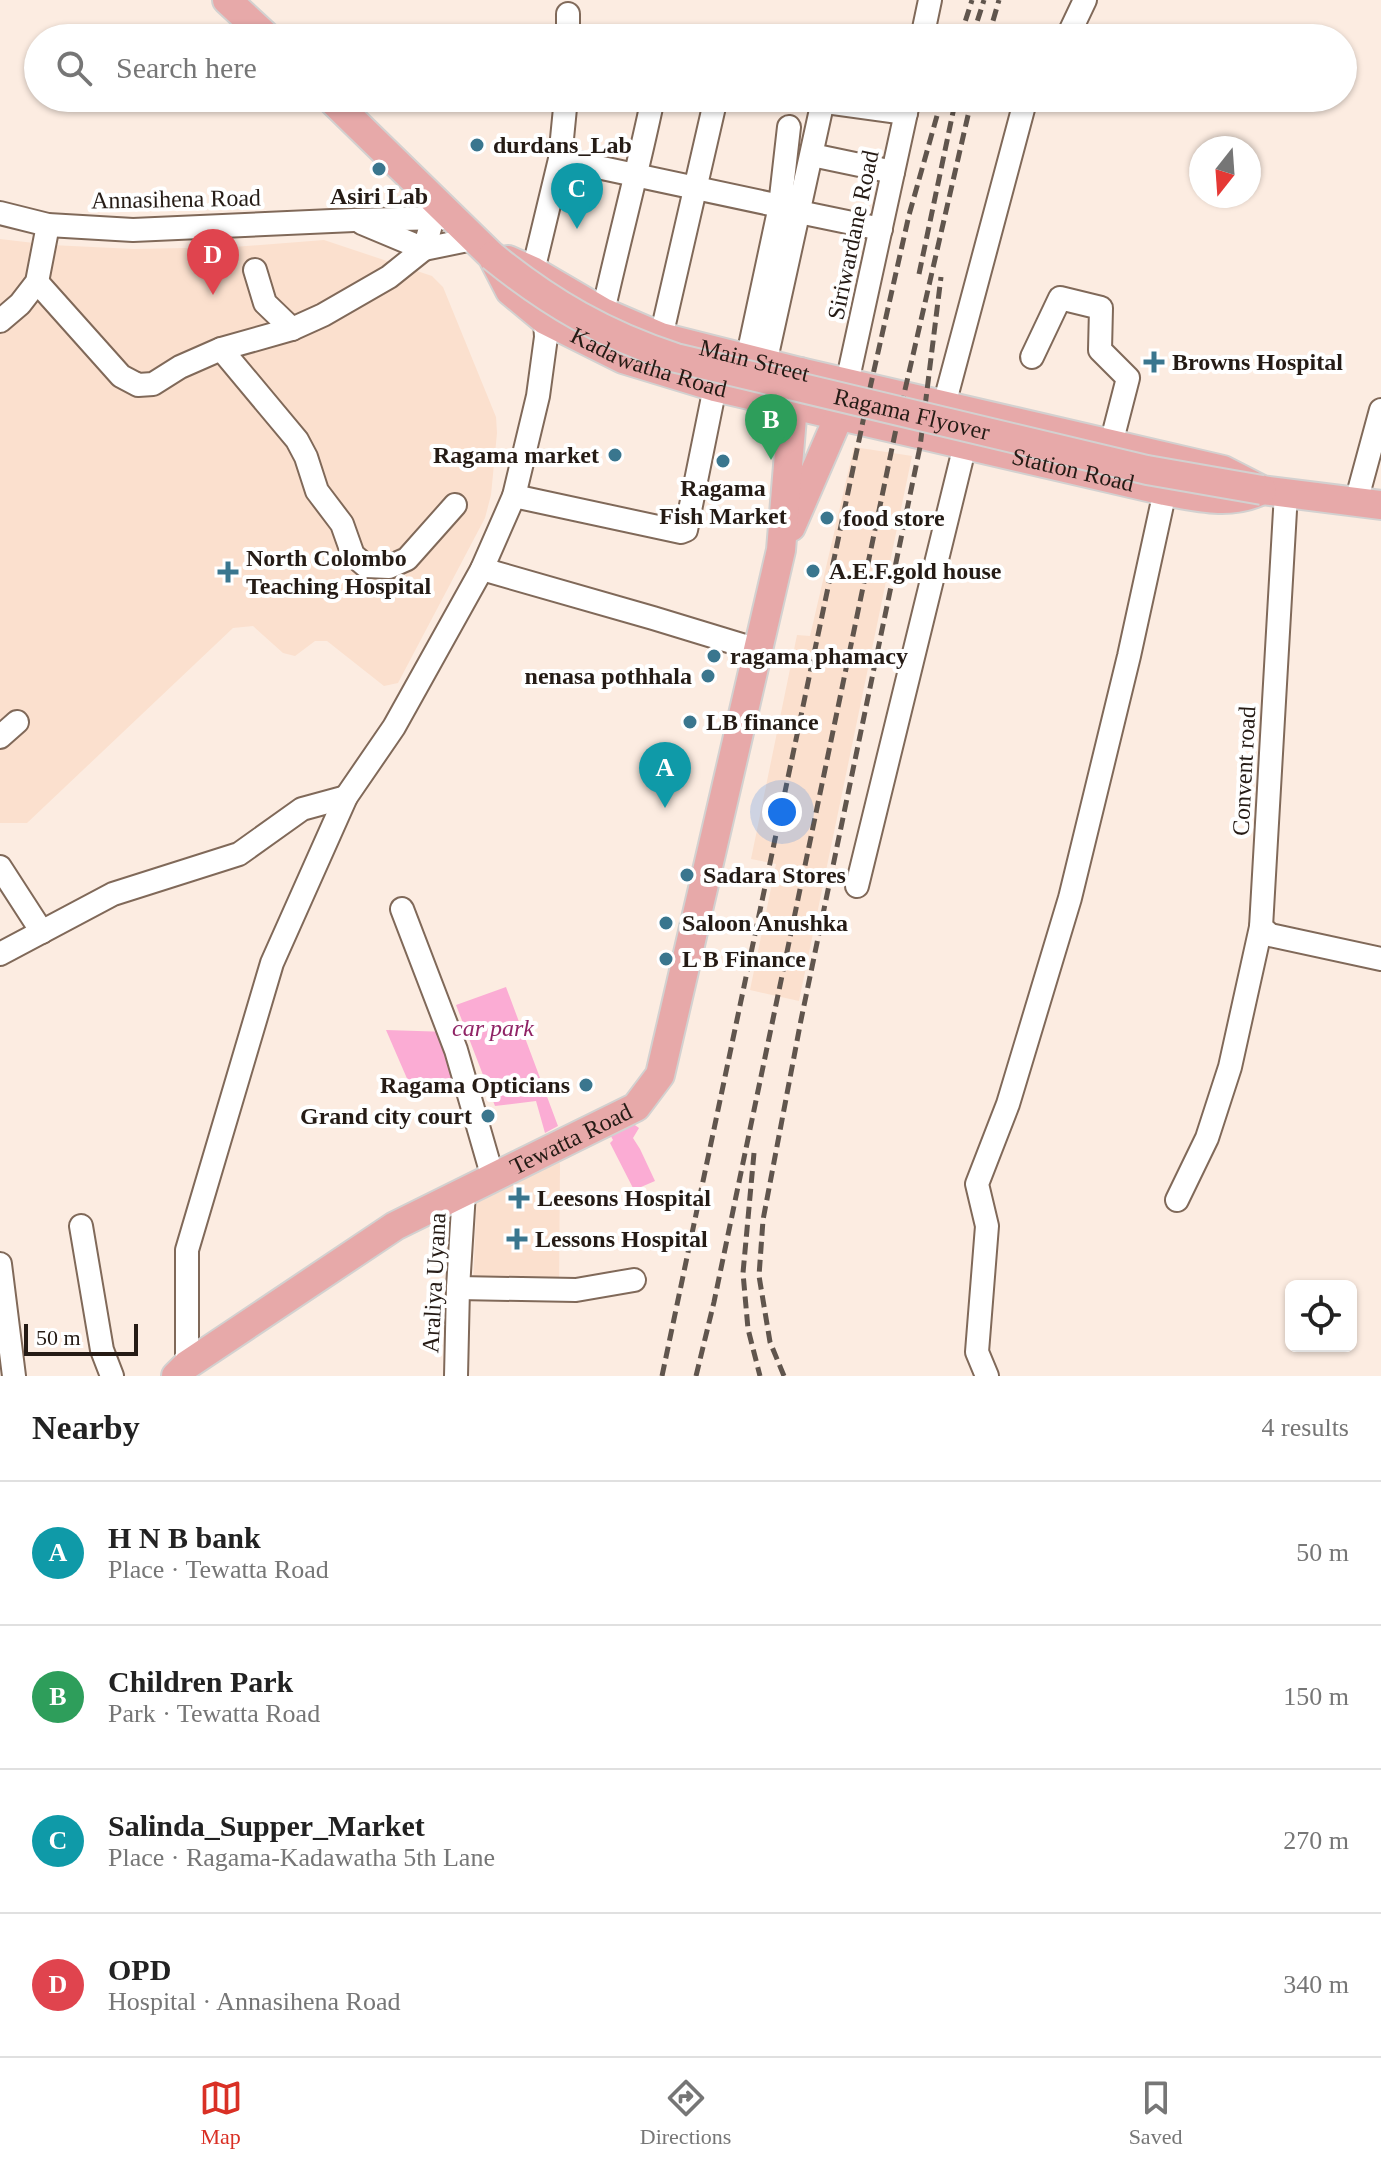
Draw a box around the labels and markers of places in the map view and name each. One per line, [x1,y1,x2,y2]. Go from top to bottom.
place label: durdans_Lab [493,132,632,158]
marker: durdans_Lab [468,136,486,154]
marker: Asiri Lab [370,160,388,178]
pin: C [551,163,603,229]
place label: Asiri Lab [330,183,428,209]
pin: D [187,229,239,295]
place label: Browns Hospital [1172,349,1343,375]
marker: Browns Hospital [1143,351,1165,373]
pin: B [745,394,797,460]
place label: Ragama market [433,442,599,468]
marker: Ragama market [606,446,624,464]
marker: Ragama Fish Market [714,452,732,470]
place label: Ragama Fish Market [659,475,787,529]
place label: food store [843,505,945,531]
marker: food store [818,509,836,527]
place label: North Colombo Teaching Hospital [246,545,431,599]
place label: A.E.F.gold house [829,558,1002,584]
marker: North Colombo Teaching Hospital [217,561,239,583]
marker: A.E.F.gold house [804,562,822,580]
place label: ragama phamacy [730,643,908,669]
marker: ragama phamacy [705,647,723,665]
place label: nenasa pothhala [525,663,692,689]
marker: nenasa pothhala [699,667,717,685]
place label: LB finance [706,709,819,735]
marker: LB finance [681,713,699,731]
pin: A [639,742,691,808]
place label: Sadara Stores [703,862,846,888]
marker: Sadara Stores [678,866,696,884]
place label: Saloon Anushka [682,910,848,936]
marker: Saloon Anushka [657,914,675,932]
place label: L B Finance [682,946,806,972]
marker: L B Finance [657,950,675,968]
place label: Ragama Opticians [380,1072,570,1098]
marker: Ragama Opticians [577,1076,595,1094]
place label: Grand city court [300,1103,472,1129]
marker: Grand city court [479,1107,497,1125]
place label: Leesons Hospital [537,1185,711,1211]
marker: Leesons Hospital [508,1187,530,1209]
place label: Lessons Hospital [535,1226,708,1252]
marker: Lessons Hospital [506,1228,528,1250]

